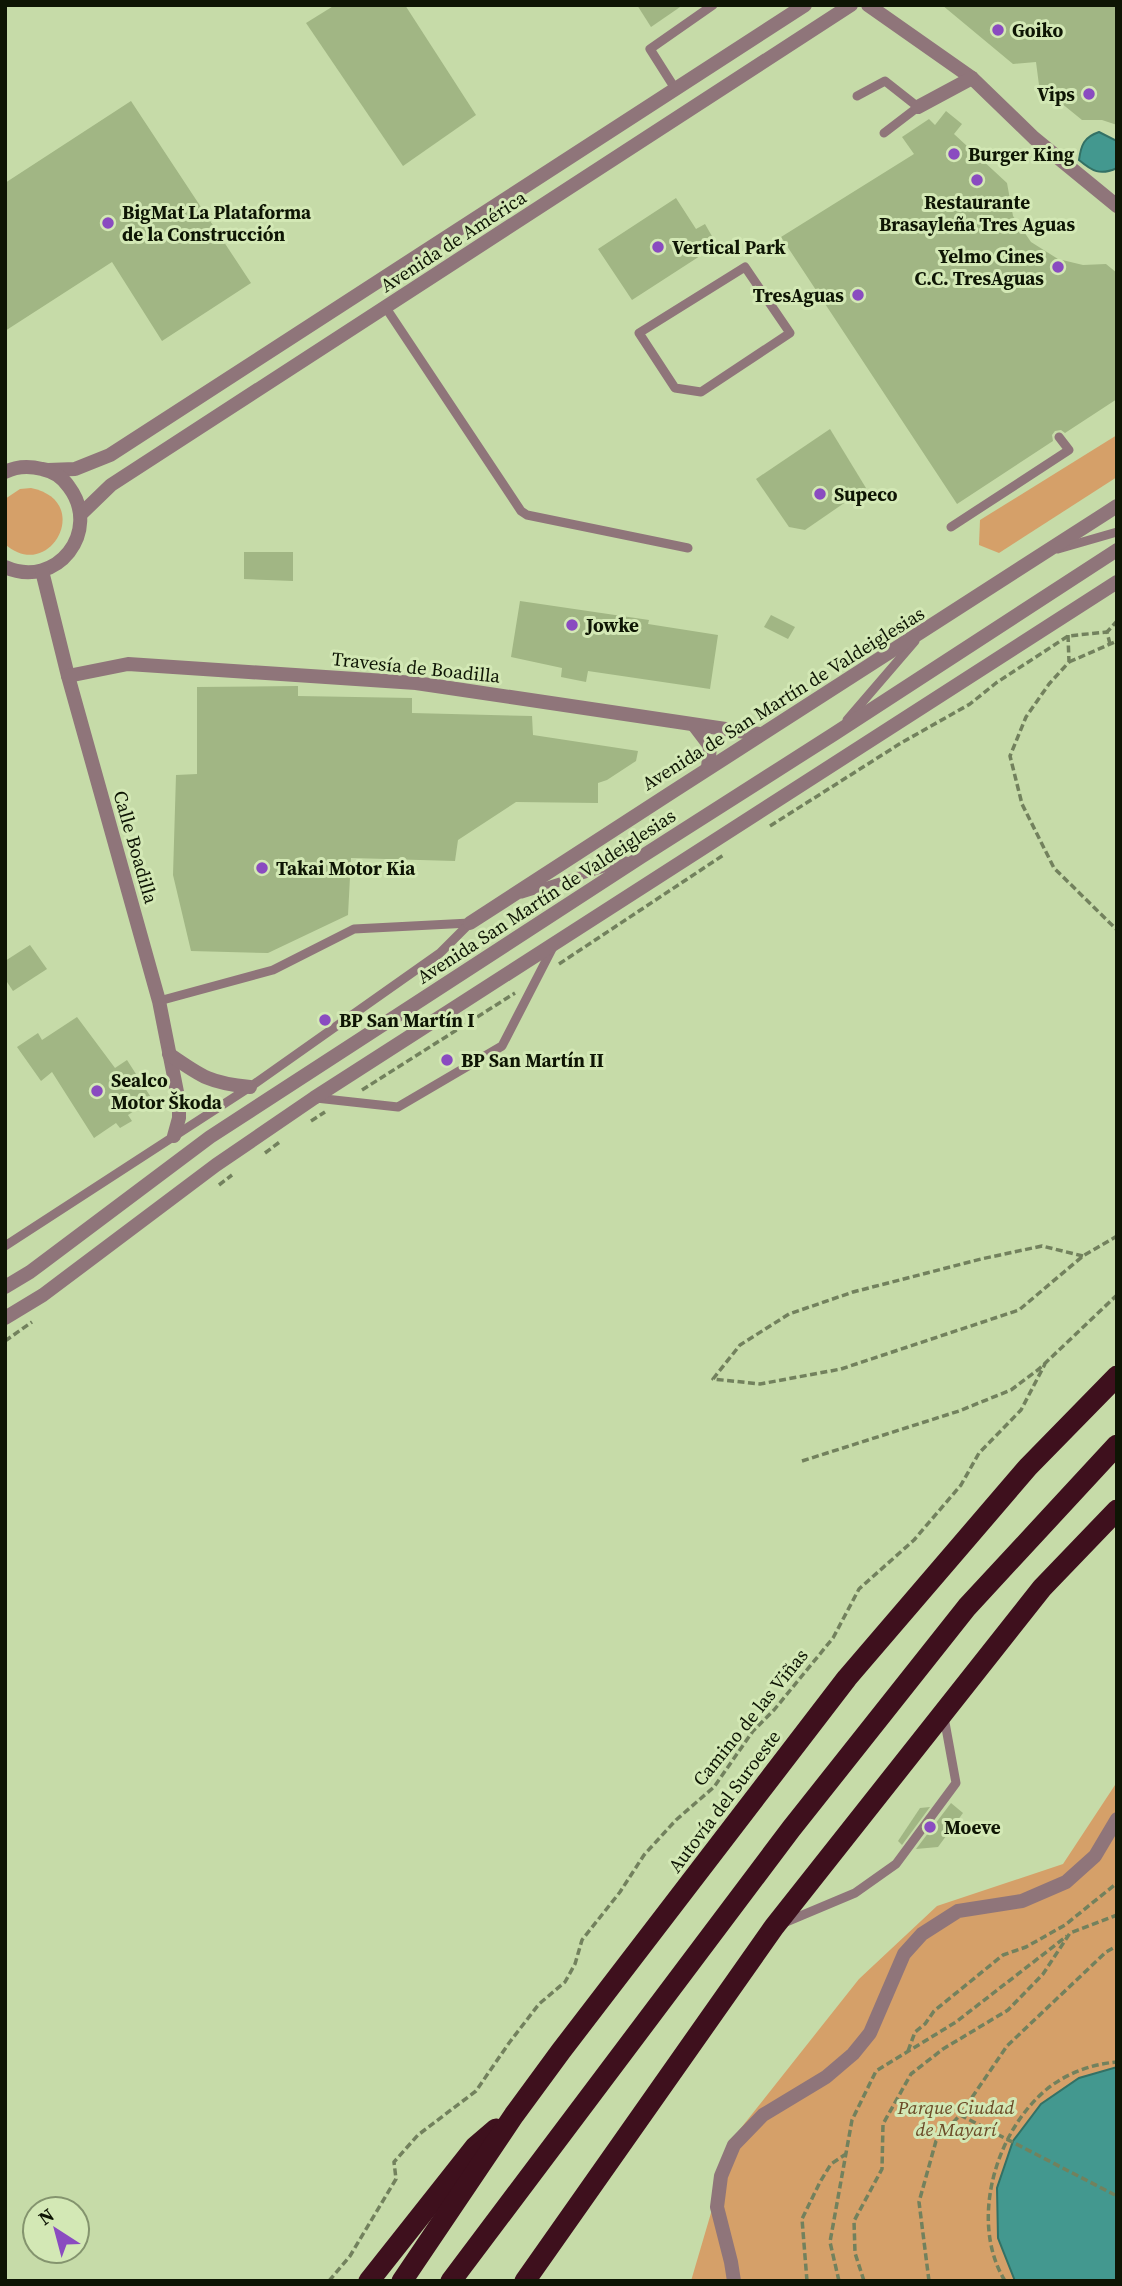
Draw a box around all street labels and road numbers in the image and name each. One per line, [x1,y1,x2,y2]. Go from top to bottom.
street label: Avenida de América [375,184,531,298]
street label: Avenida de San Martín de Valdeiglesias [637,600,929,796]
street label: Travesía de Boadilla [331,645,502,689]
street label: Calle Boadilla [107,787,165,907]
street label: Avenida San Martín de Valdeiglesias [411,802,681,990]
street label: Camino de las Viñas [686,1643,814,1791]
street label: Autovía del Suroeste [662,1724,786,1878]

